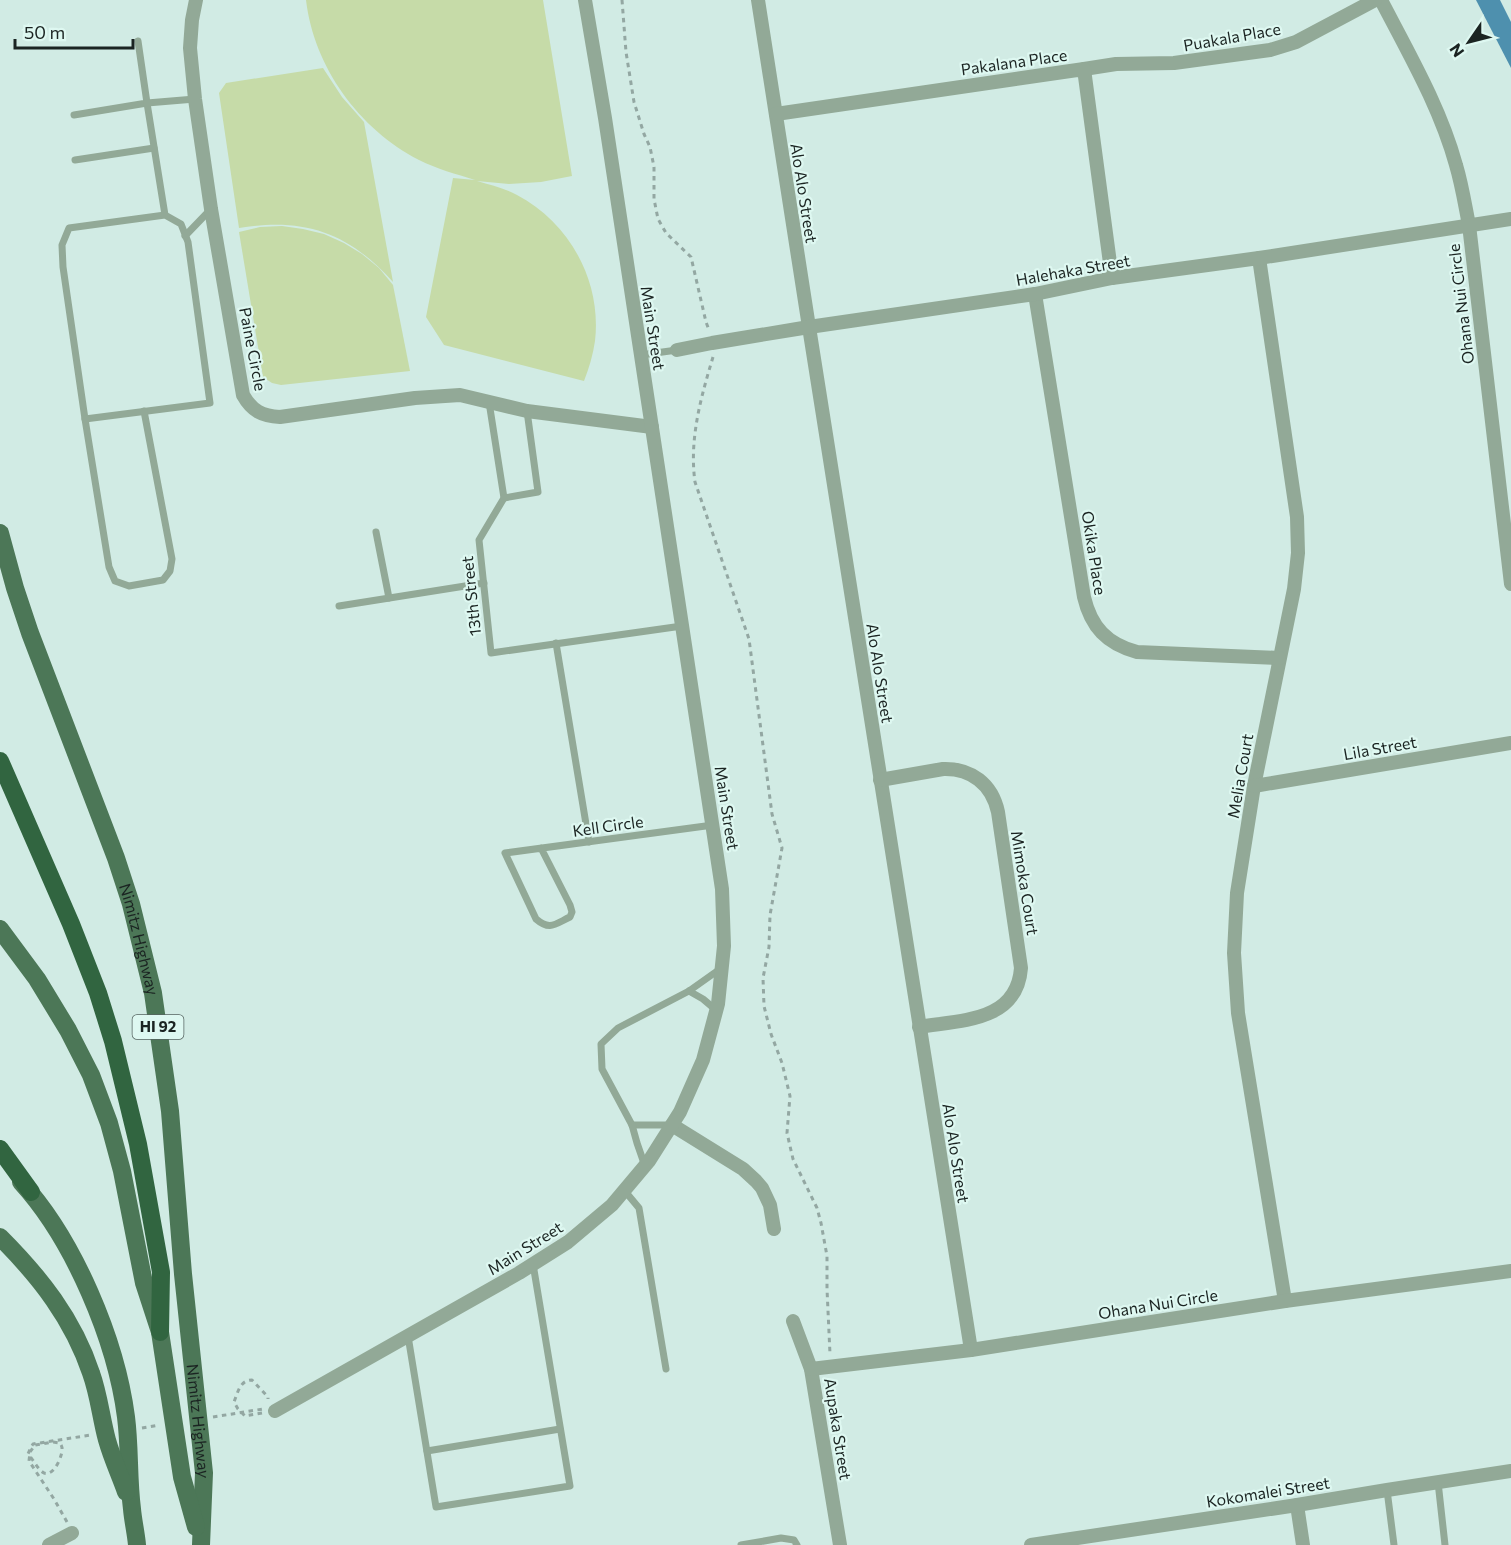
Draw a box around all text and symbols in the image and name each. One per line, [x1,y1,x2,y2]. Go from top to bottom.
scale bar [15,12,134,50]
north arrow [1439,12,1499,72]
street label: Puakala Place [1182,19,1282,54]
text: 50 m [24,21,65,43]
text: N [1445,41,1468,61]
street label: Pakalana Place [959,45,1068,78]
street label: Alo Alo Street [787,142,822,245]
street label: Ohana Nui Circle [1444,243,1477,365]
street label: Halehaka Street [1014,250,1132,289]
street label: Main Street [637,284,670,372]
street label: Paine Circle [236,305,271,392]
street label: Okika Place [1078,510,1111,596]
street label: 13th Street [457,555,484,637]
street label: Alo Alo Street [863,622,898,725]
street label: Melia Court [1223,732,1256,820]
street label: Lila Street [1342,732,1418,763]
street label: Main Street [711,764,744,852]
street label: Kell Circle [571,811,645,840]
street label: Mimoka Court [1008,829,1043,937]
street label: Nimitz Highway [116,881,163,997]
road number: HI 92 [132,1015,184,1039]
street label: Alo Alo Street [939,1102,974,1205]
street label: Main Street [484,1217,566,1278]
street label: Ohana Nui Circle [1097,1285,1219,1322]
street label: Nimitz Highway [184,1363,214,1479]
street label: Aupaka Street [821,1377,856,1482]
street label: Kokomalei Street [1205,1472,1331,1511]

